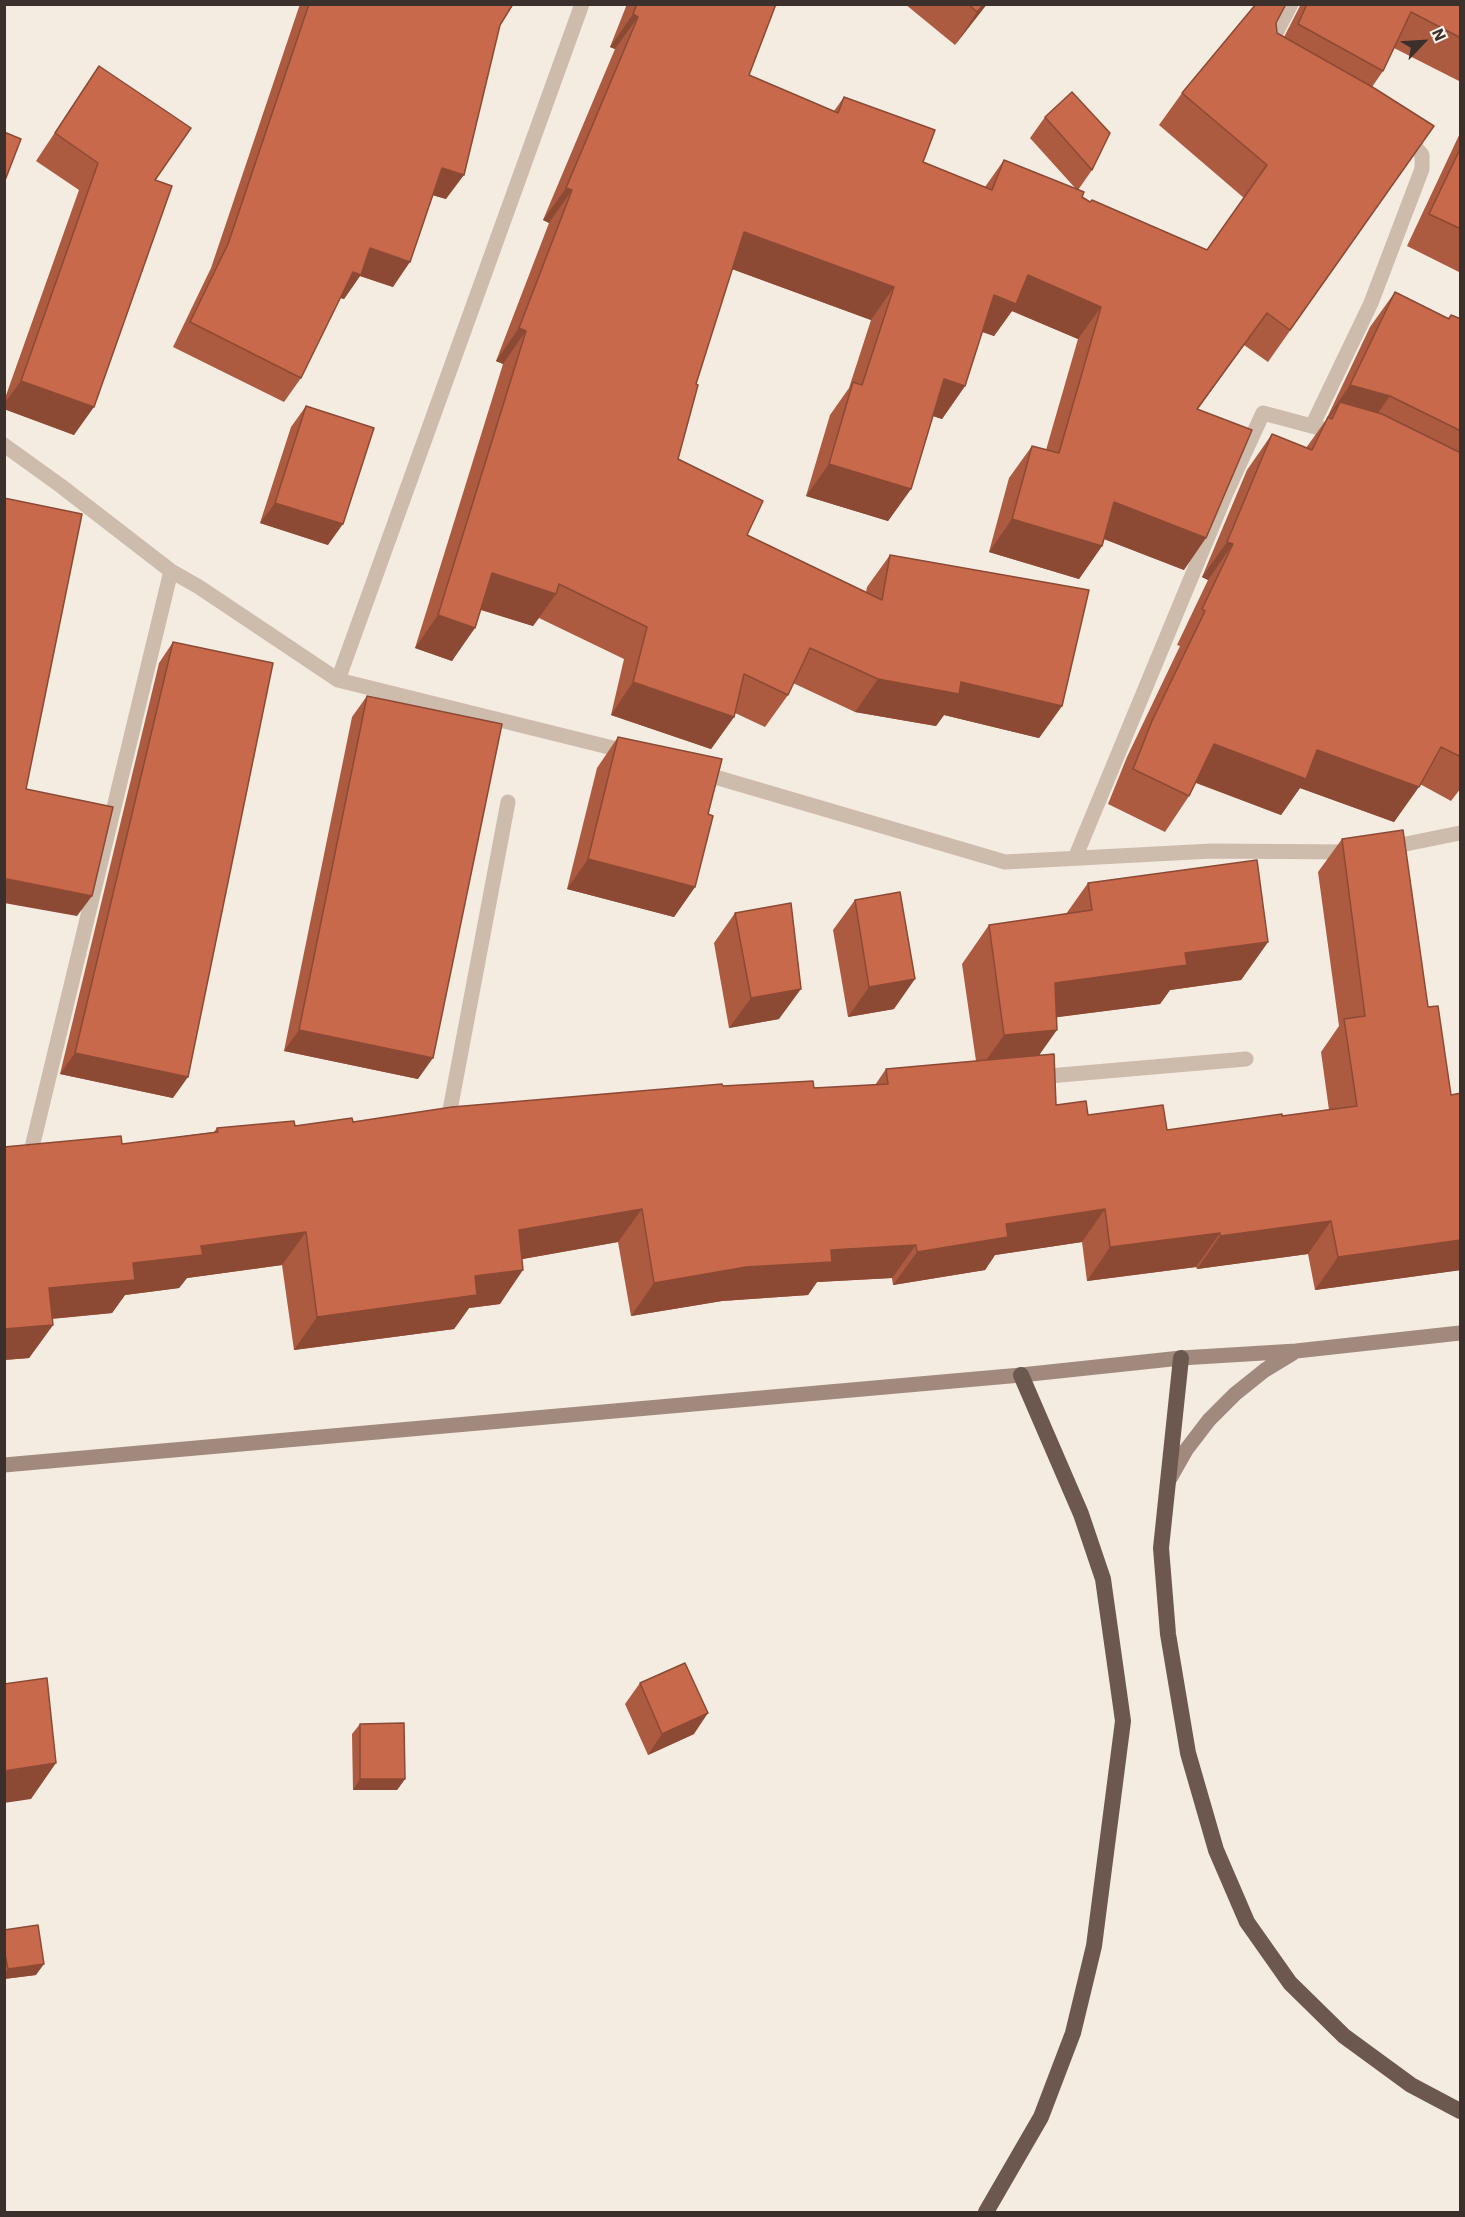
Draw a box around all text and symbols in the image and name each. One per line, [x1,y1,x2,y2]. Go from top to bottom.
north arrow [1393,12,1453,72]
text: N [1428,25,1451,44]

